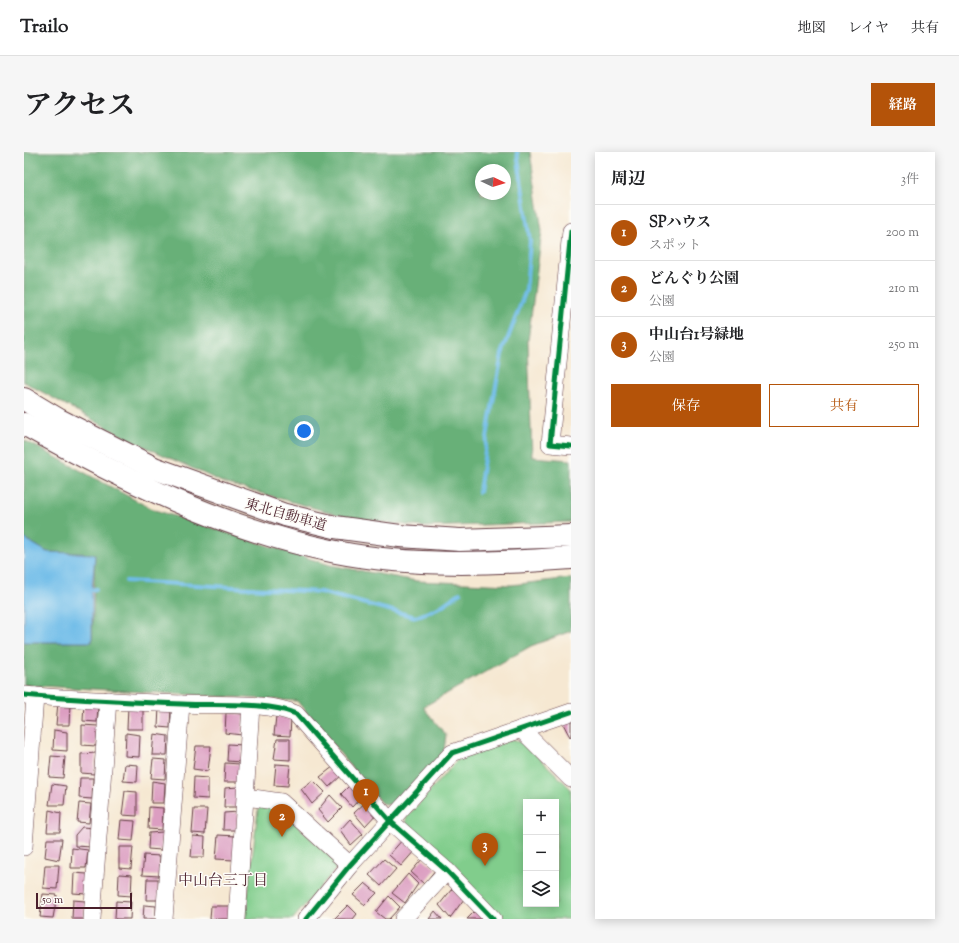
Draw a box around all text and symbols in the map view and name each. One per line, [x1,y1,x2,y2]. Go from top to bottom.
text: Trailo [20,14,68,41]
text: 地図 [798,19,826,39]
text: レイヤ [848,19,889,39]
text: 共有 [911,19,939,39]
button: 経路 [871,83,935,126]
text: アクセス [24,87,135,127]
north arrow [475,164,511,200]
text: 周辺 [611,168,645,192]
text: 3件 [901,171,919,189]
text: SPハウス [649,213,711,234]
text: 1 [622,224,626,242]
text: 200 m [886,224,919,242]
text: スポット [649,237,701,255]
text: どんぐり公園 [649,269,739,290]
text: 2 [621,280,627,298]
text: 210 m [888,280,919,298]
text: 公園 [649,293,675,311]
text: 中山台1号緑地 [649,325,744,346]
text: 3 [621,336,627,354]
text: 250 m [888,336,919,354]
text: 公園 [649,349,675,367]
button: 保存 [611,384,761,427]
button: 共有 [769,384,919,427]
your location [294,421,314,441]
street label: 東北自動車道 [242,495,329,537]
pin: 1 [353,779,379,812]
map controls [523,799,559,907]
button: + [523,799,559,835]
pin: 2 [269,804,295,837]
pin: 3 [472,833,498,866]
button: − [523,835,559,871]
district label: 中山台三丁目 [178,871,268,892]
button: layers [523,871,559,907]
scale bar [36,891,132,910]
text: 50 m [42,892,63,908]

